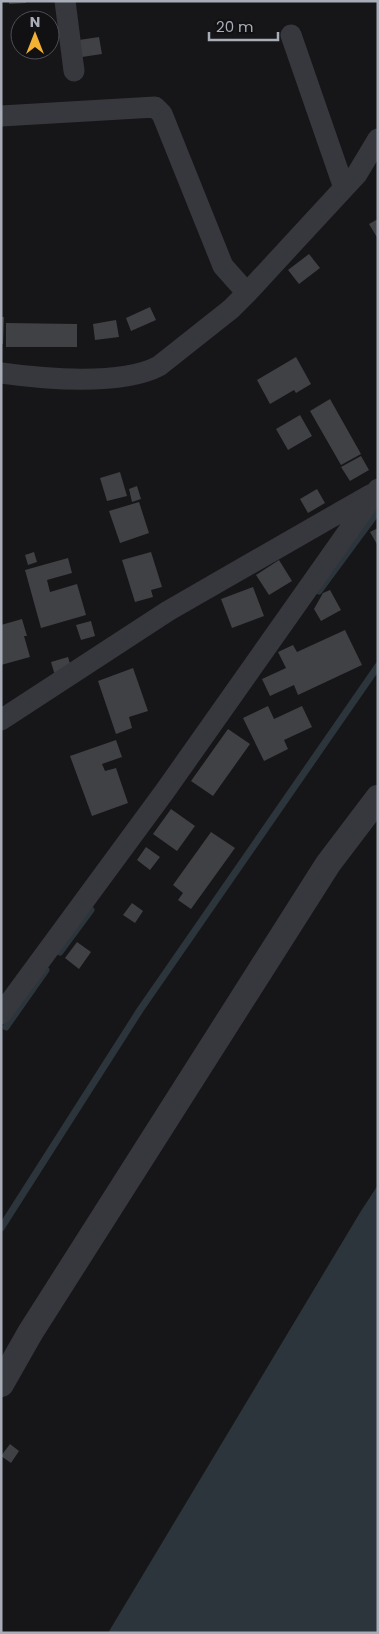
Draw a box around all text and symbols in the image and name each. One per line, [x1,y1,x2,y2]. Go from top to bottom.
north arrow [10,10,60,60]
scale bar [209,10,278,42]
text: N [30,12,40,32]
text: 20 m [216,16,254,37]

